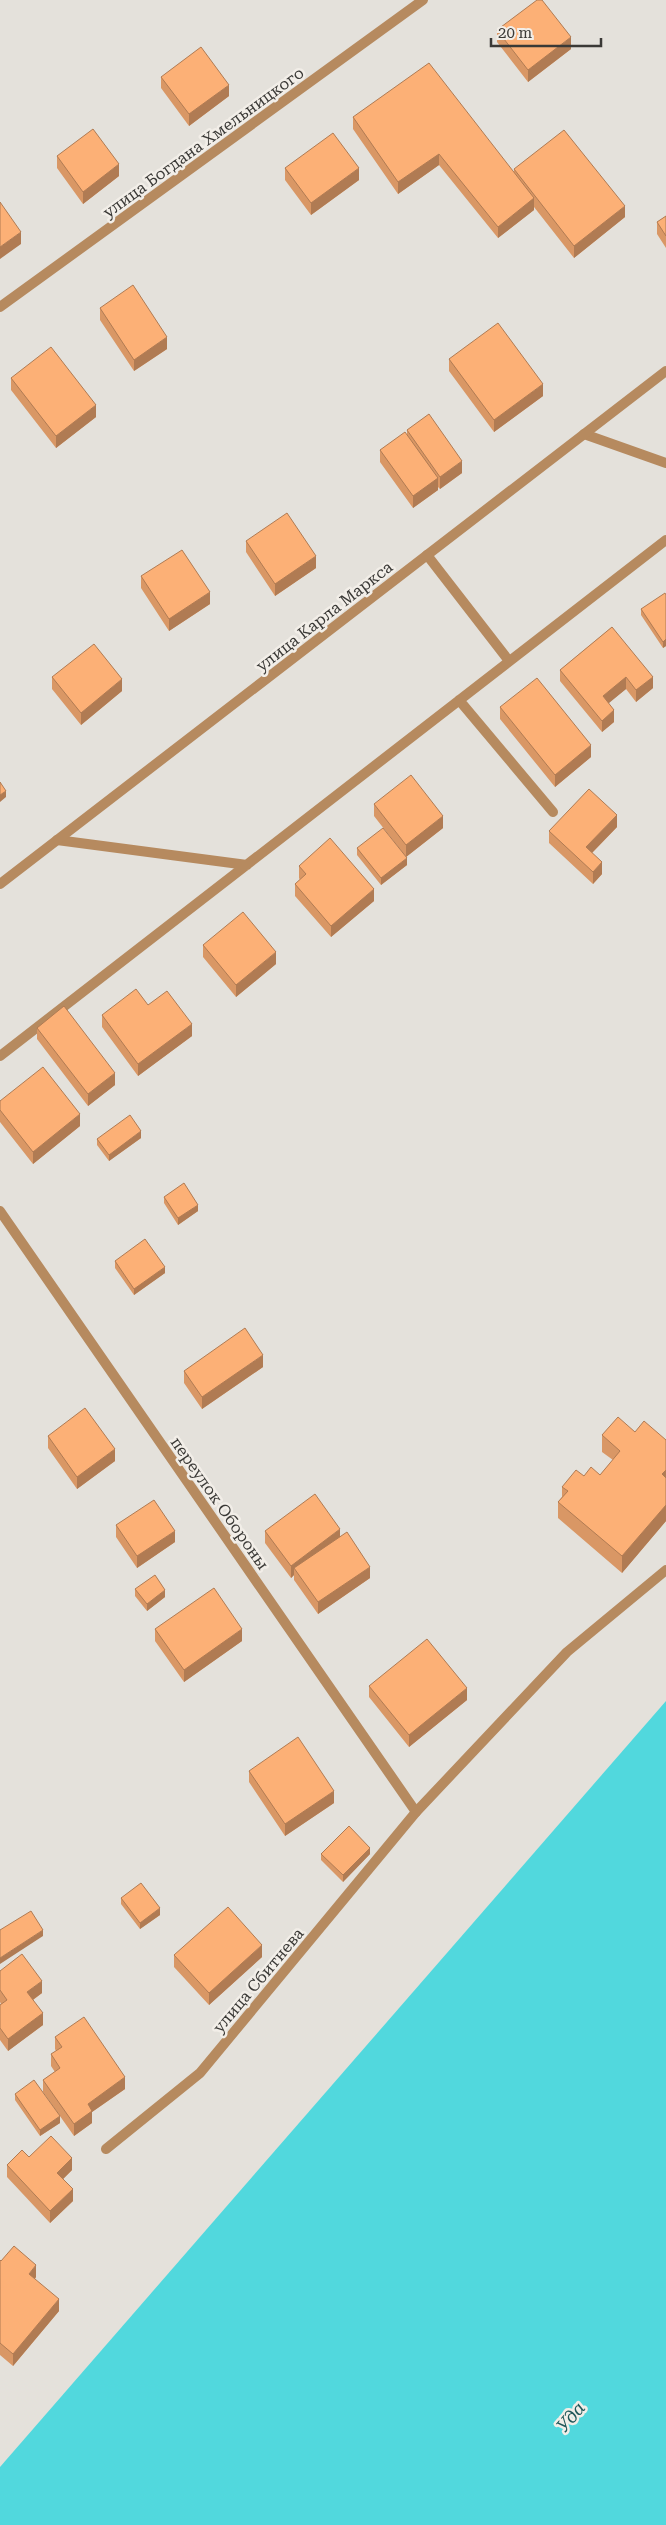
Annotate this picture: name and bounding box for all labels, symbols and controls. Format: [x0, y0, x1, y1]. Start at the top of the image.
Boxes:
scale bar [491, 15, 601, 47]
text: 20 m [498, 24, 533, 42]
street label: улица Богдана Хмельницкого [99, 63, 308, 222]
street label: улица Карла Маркса [252, 557, 396, 676]
street label: переулок Обороны [167, 1433, 273, 1573]
street label: улица Сбитнева [209, 1924, 308, 2037]
water label: Уда [552, 2397, 589, 2436]

